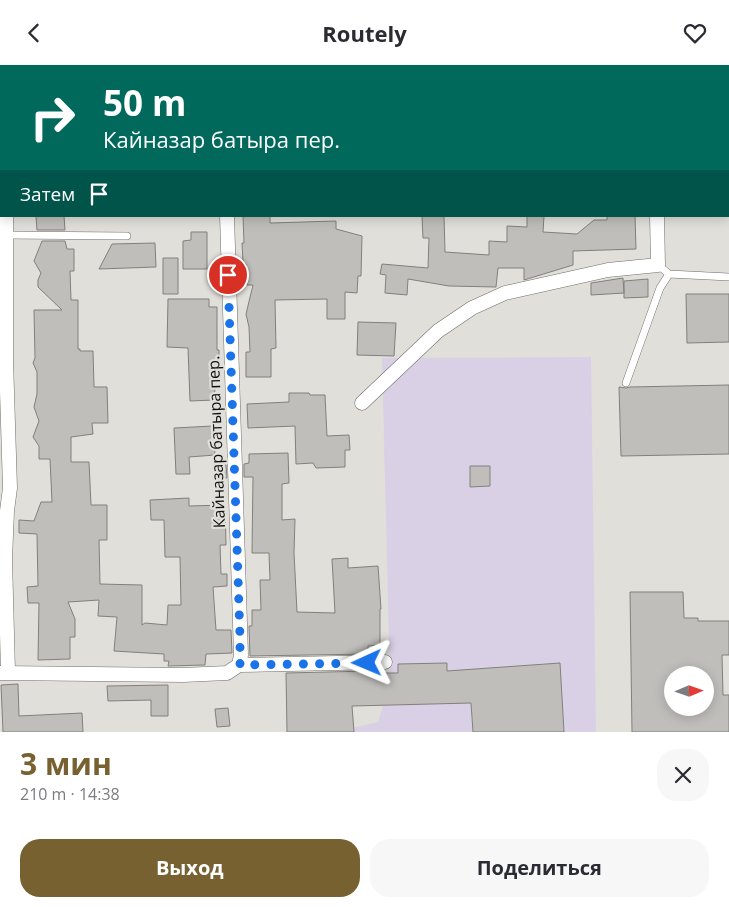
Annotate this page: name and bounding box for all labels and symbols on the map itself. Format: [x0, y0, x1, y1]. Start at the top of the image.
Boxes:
pin [207, 254, 249, 296]
street label: Кайназар батыра пер. [202, 355, 230, 529]
position arrow [340, 636, 392, 688]
north arrow [664, 666, 714, 716]

